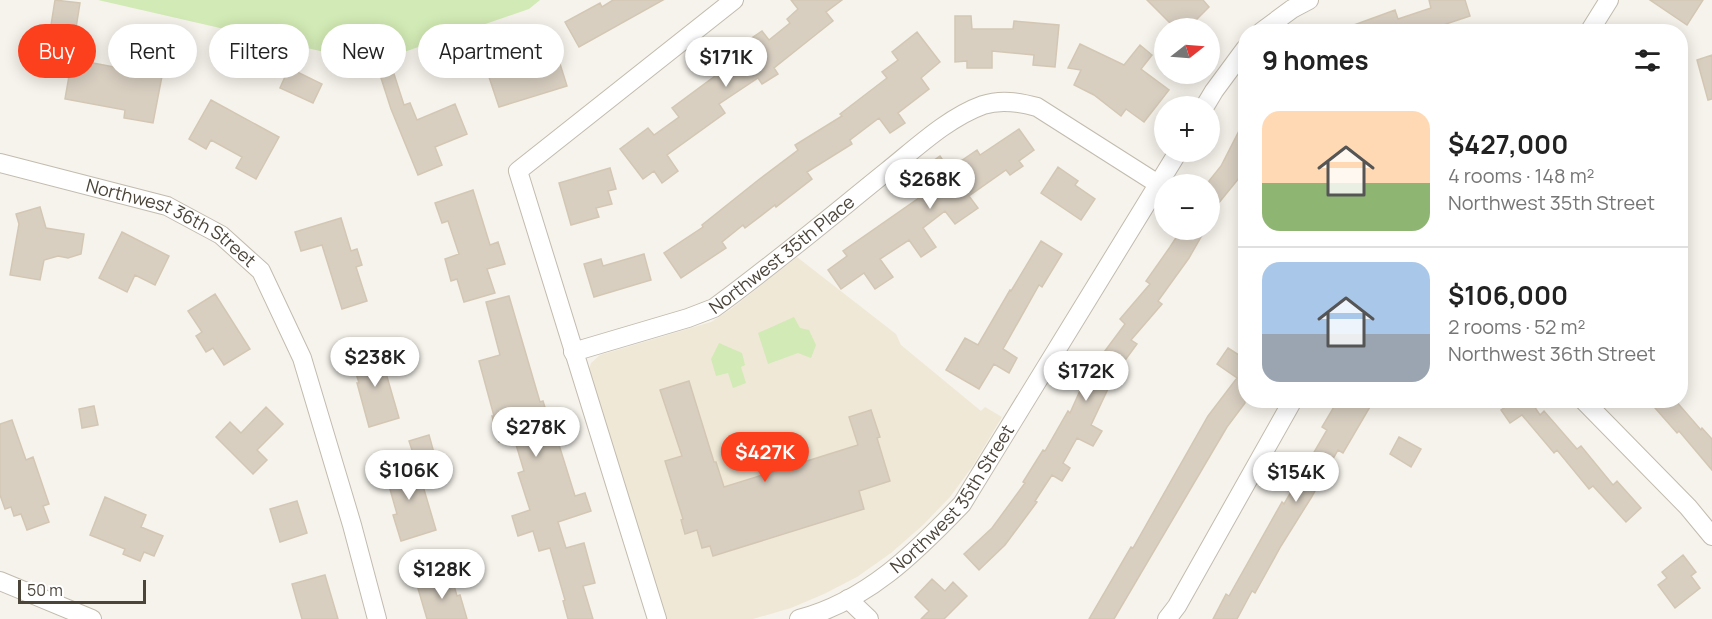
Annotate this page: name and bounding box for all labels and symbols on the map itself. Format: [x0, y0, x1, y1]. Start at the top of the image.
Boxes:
north arrow [1154, 18, 1220, 84]
pin: $171K [684, 37, 768, 88]
pin: $268K [888, 159, 972, 210]
street label: Northwest 36th Street [84, 173, 262, 272]
street label: Northwest 35th Place [704, 189, 859, 319]
pin: $238K [333, 337, 417, 388]
pin: $172K [1044, 351, 1128, 402]
pin: $278K [494, 407, 578, 458]
street label: Northwest 35th Street [885, 420, 1019, 578]
pin: $427K [723, 432, 807, 483]
pin: $106K [367, 450, 451, 501]
pin: $154K [1254, 452, 1338, 503]
pin: $128K [400, 549, 484, 600]
scale bar [18, 577, 146, 604]

